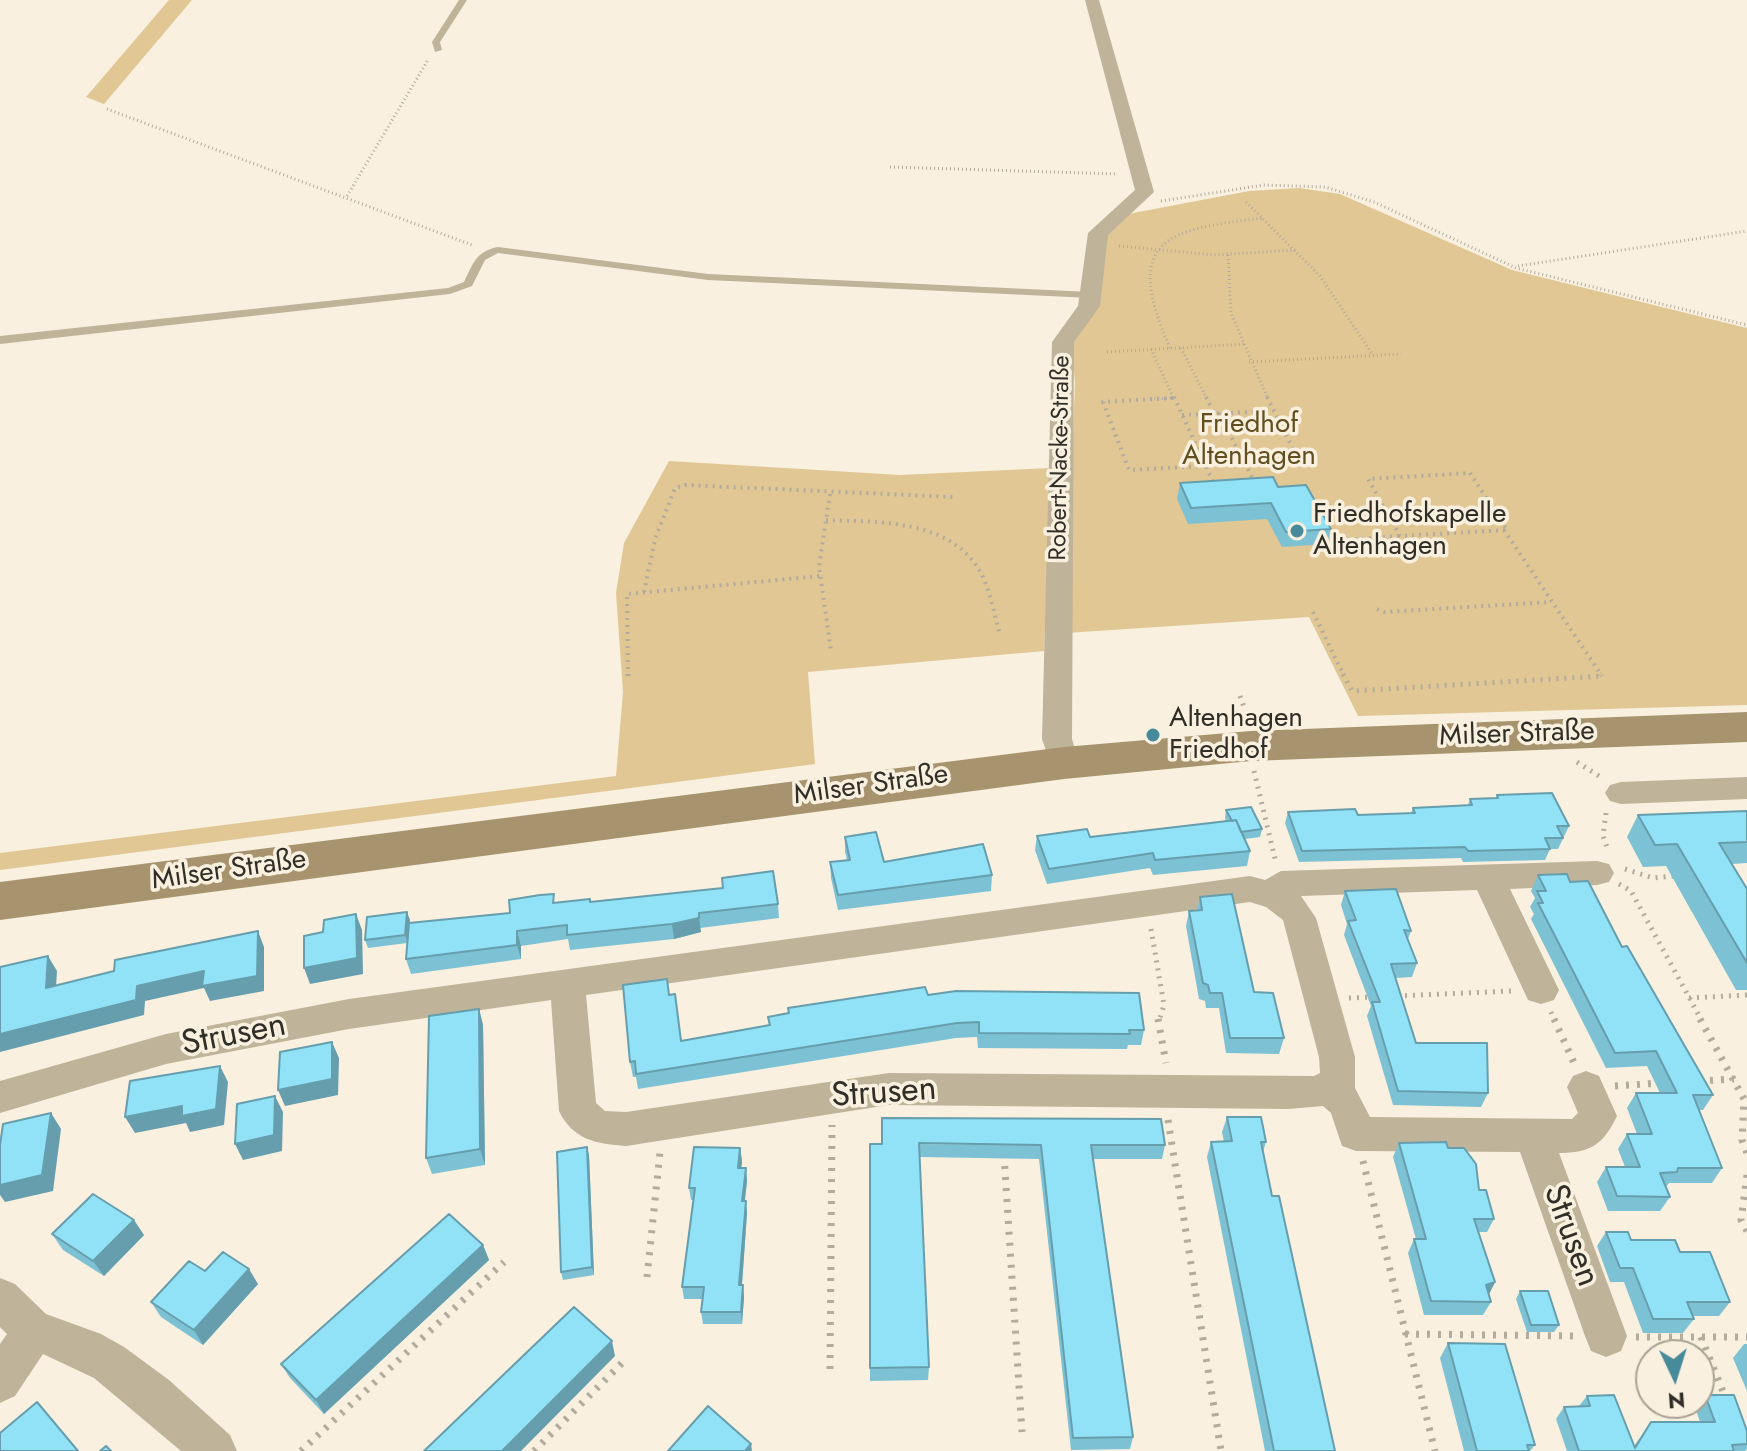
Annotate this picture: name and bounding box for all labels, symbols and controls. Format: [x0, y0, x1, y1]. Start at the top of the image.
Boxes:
street label: Robert-Nacke-Straße [1045, 355, 1077, 561]
park label: Friedhof Altenhagen [1182, 408, 1316, 474]
place label: Friedhofskapelle Altenhagen [1313, 498, 1506, 564]
marker: Friedhofskapelle Altenhagen [1288, 522, 1306, 540]
place label: Altenhagen Friedhof [1169, 702, 1303, 768]
street label: Milser Straße [1439, 715, 1595, 755]
marker: Altenhagen Friedhof [1144, 726, 1162, 744]
street label: Milser Straße [792, 759, 950, 813]
street label: Milser Straße [150, 844, 308, 898]
street label: Strusen [178, 1006, 290, 1066]
street label: Strusen [830, 1070, 938, 1118]
street label: Strusen [1533, 1180, 1607, 1292]
north arrow [1635, 1339, 1715, 1419]
text: N [1667, 1384, 1686, 1418]

